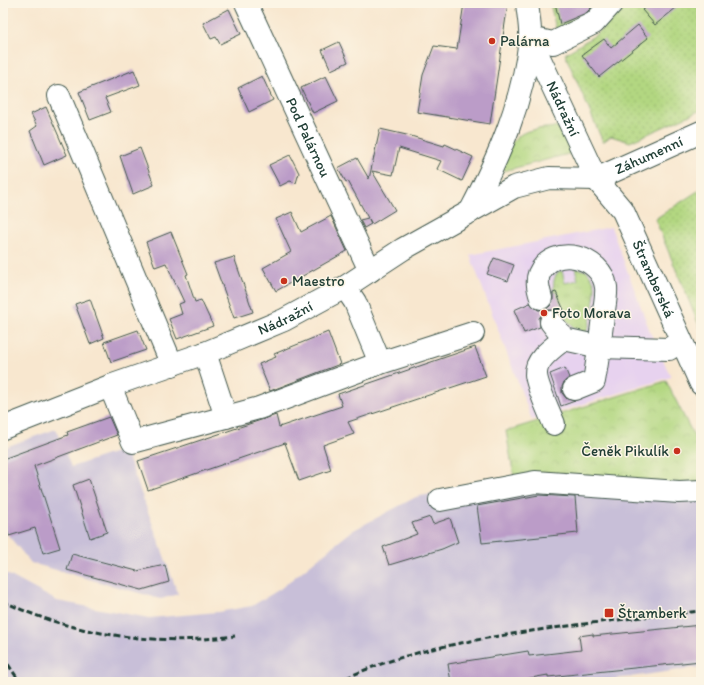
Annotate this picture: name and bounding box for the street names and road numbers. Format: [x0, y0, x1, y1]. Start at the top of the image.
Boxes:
street label: Nádražní [542, 78, 584, 139]
street label: Pod Palárnou [282, 95, 334, 180]
street label: Záhumenní [612, 132, 686, 178]
street label: Štramberská [628, 237, 679, 321]
street label: Nádražní [255, 297, 316, 339]

